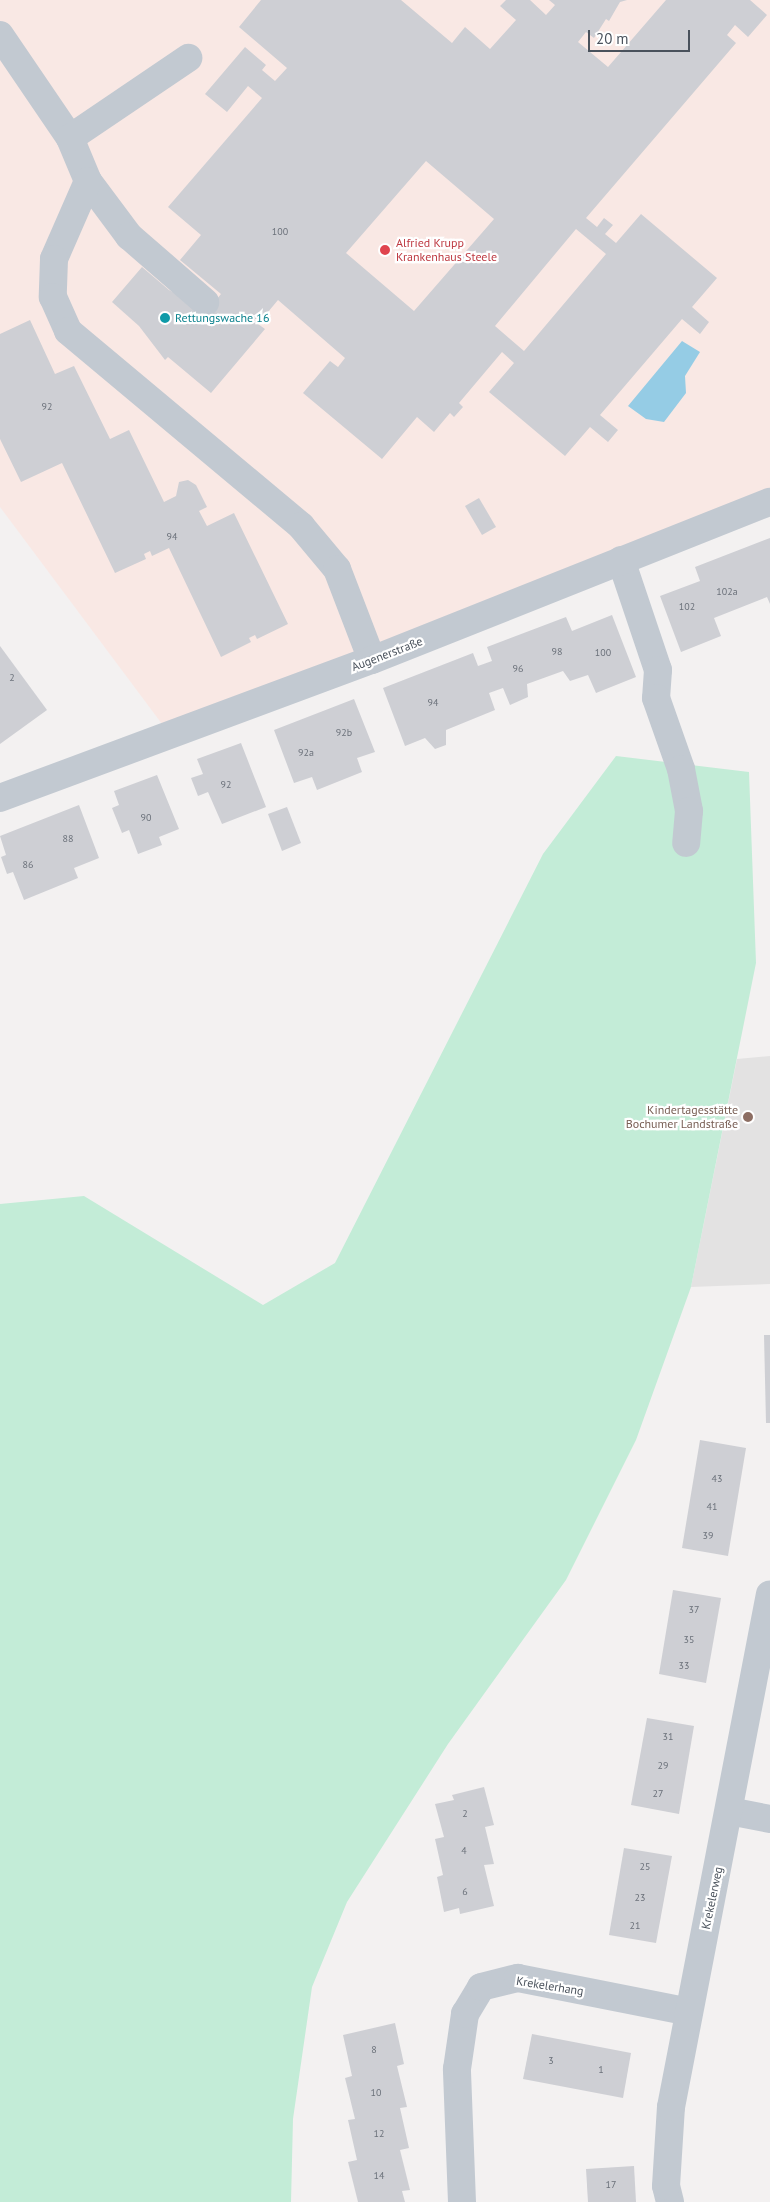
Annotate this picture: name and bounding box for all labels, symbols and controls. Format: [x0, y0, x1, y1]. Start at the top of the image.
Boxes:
scale bar [590, 20, 692, 52]
text: 20 m [596, 29, 629, 48]
house number: 100 [272, 226, 288, 238]
place label: Alfried Krupp Krankenhaus Steele [396, 236, 497, 264]
marker: Alfried Krupp Krankenhaus Steele [378, 243, 392, 257]
place label: Rettungswache 16 [175, 311, 269, 325]
marker: Rettungswache 16 [159, 312, 171, 324]
house number: 92 [42, 401, 52, 413]
house number: 94 [167, 531, 177, 543]
house number: 102a [716, 586, 738, 598]
house number: 102 [679, 601, 695, 613]
street label: Augenerstraße [349, 634, 425, 674]
house number: 98 [552, 646, 562, 658]
house number: 100 [595, 647, 611, 659]
house number: 96 [513, 663, 523, 675]
house number: 2 [9, 672, 15, 684]
house number: 94 [428, 697, 438, 709]
house number: 92b [336, 727, 352, 739]
house number: 92a [298, 747, 314, 759]
house number: 92 [221, 779, 231, 791]
house number: 90 [141, 812, 151, 824]
house number: 88 [63, 833, 73, 845]
house number: 86 [23, 859, 33, 871]
place label: Kindertagesstätte Bochumer Landstraße [626, 1103, 738, 1131]
marker: Kindertagesstätte Bochumer Landstraße [742, 1111, 754, 1123]
house number: 43 [712, 1473, 722, 1485]
house number: 41 [707, 1501, 717, 1513]
house number: 39 [703, 1530, 713, 1542]
house number: 37 [689, 1604, 699, 1616]
house number: 35 [684, 1634, 694, 1646]
house number: 33 [679, 1660, 689, 1672]
house number: 31 [663, 1731, 673, 1743]
house number: 29 [658, 1760, 668, 1772]
house number: 27 [653, 1788, 663, 1800]
house number: 2 [462, 1808, 468, 1820]
house number: 4 [461, 1845, 467, 1857]
house number: 25 [640, 1861, 650, 1873]
street label: Krekelerweg [698, 1865, 726, 1931]
house number: 6 [462, 1886, 468, 1898]
house number: 23 [635, 1892, 645, 1904]
house number: 21 [630, 1920, 640, 1932]
street label: Krekelerhang [515, 1974, 585, 1998]
house number: 8 [371, 2044, 377, 2056]
house number: 3 [548, 2055, 554, 2067]
house number: 1 [598, 2064, 604, 2076]
house number: 10 [371, 2087, 381, 2099]
house number: 12 [374, 2128, 384, 2140]
house number: 14 [374, 2170, 384, 2182]
house number: 17 [606, 2179, 616, 2191]

